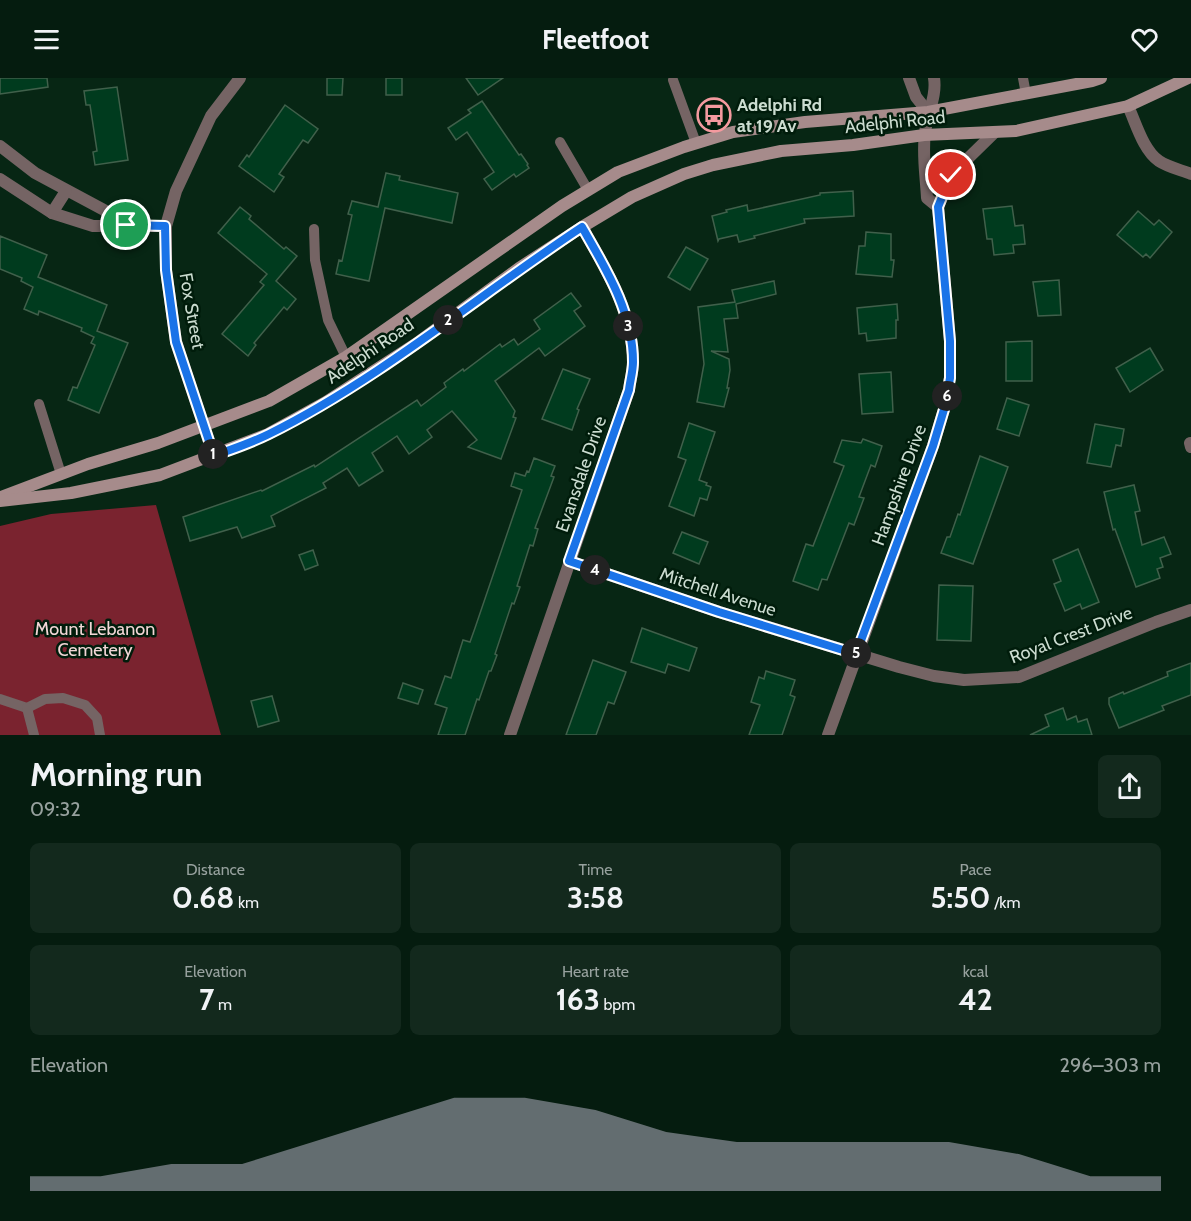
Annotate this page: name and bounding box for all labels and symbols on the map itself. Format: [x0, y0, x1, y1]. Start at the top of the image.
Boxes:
place label: Adelphi Rd at 19 Av [737, 94, 822, 137]
bus stop icon: Adelphi Rd at 19 Av [696, 97, 732, 133]
street label: Adelphi Road [844, 106, 946, 138]
pin [925, 149, 976, 200]
pin [100, 199, 151, 250]
street label: Fox Street [174, 271, 210, 351]
pin: 2 [433, 305, 463, 335]
pin: 3 [613, 311, 643, 341]
street label: Adelphi Road [322, 314, 418, 388]
pin: 6 [932, 381, 962, 411]
street label: Evansdale Drive [551, 413, 611, 535]
street label: Hampshire Drive [867, 422, 931, 548]
pin: 1 [198, 439, 228, 469]
pin: 4 [580, 555, 610, 585]
street label: Mitchell Avenue [657, 563, 779, 621]
street label: Royal Crest Drive [1007, 601, 1135, 669]
park label: Mount Lebanon Cemetery [35, 618, 155, 661]
pin: 5 [841, 638, 871, 668]

